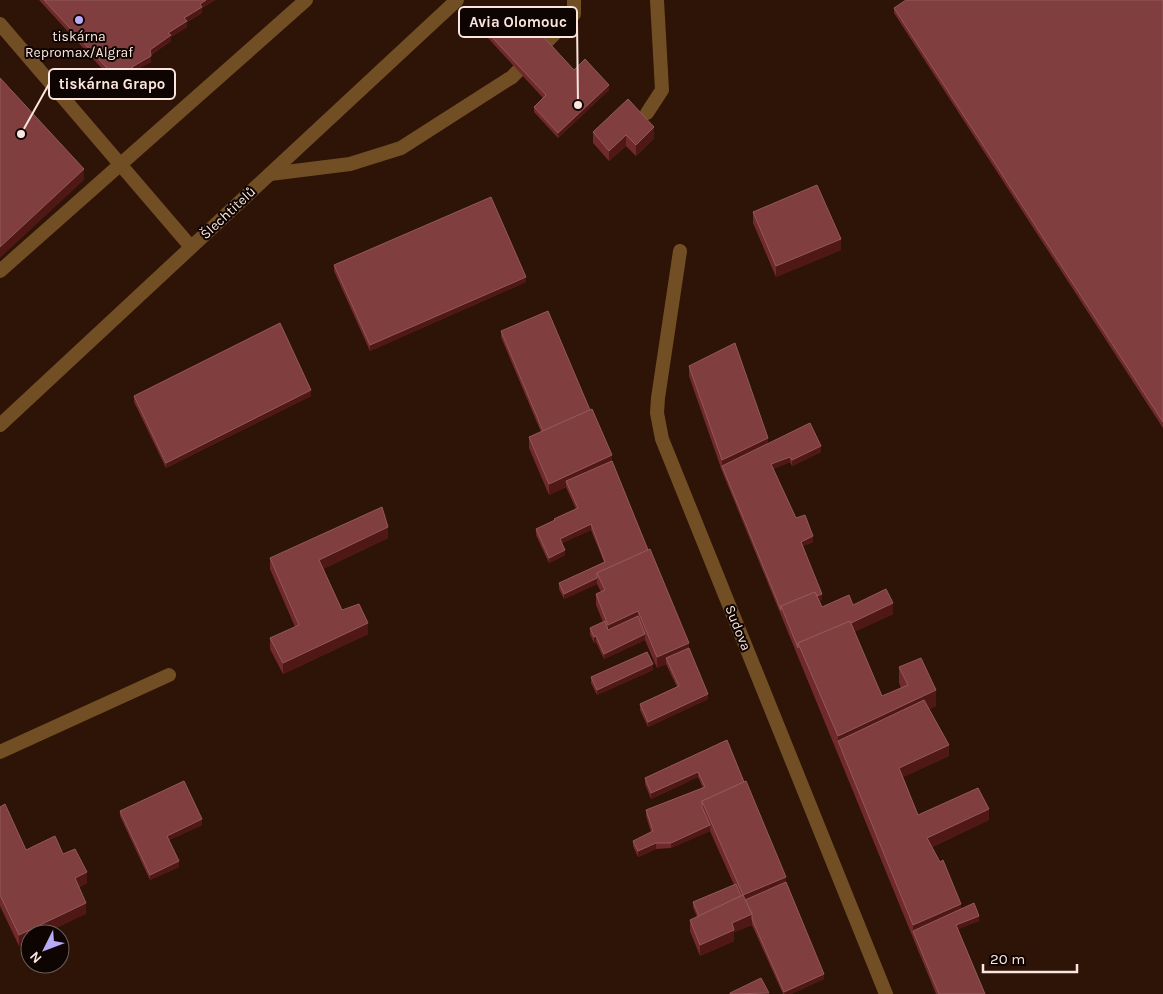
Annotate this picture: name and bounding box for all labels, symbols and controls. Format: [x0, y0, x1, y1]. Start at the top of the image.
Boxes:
callout: Avia Olomouc [459, 7, 577, 37]
text: Avia Olomouc [469, 13, 567, 31]
marker: tiskárna Repromax/Algraf [73, 14, 85, 26]
place label: tiskárna Repromax/Algraf [25, 28, 133, 61]
callout: tiskárna Grapo [49, 69, 175, 99]
text: tiskárna Grapo [59, 75, 165, 93]
street label: Šlechtitelů [197, 183, 259, 243]
street label: Sudova [721, 603, 755, 653]
north arrow [20, 924, 70, 974]
scale bar [983, 942, 1077, 974]
text: N [26, 948, 45, 967]
text: 20 m [990, 950, 1025, 968]

